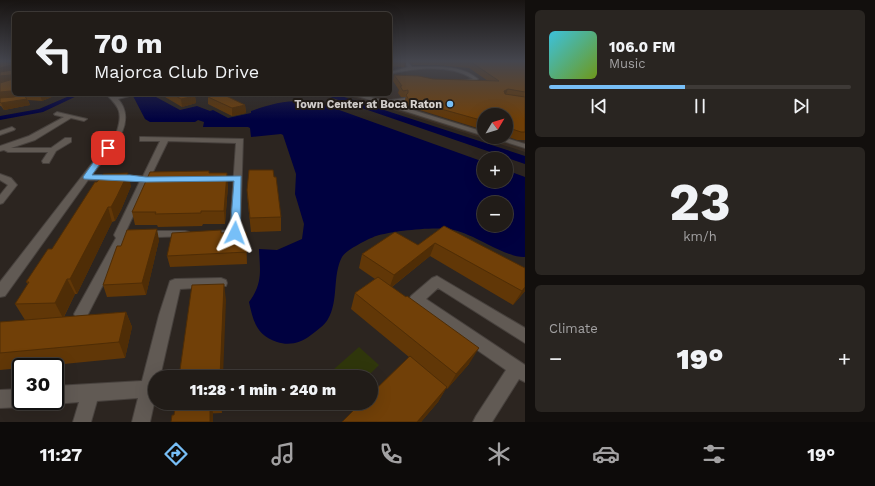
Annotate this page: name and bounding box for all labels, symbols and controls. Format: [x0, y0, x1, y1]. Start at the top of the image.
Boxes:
text: 70 m [94, 27, 163, 60]
icon: left [28, 28, 80, 80]
text: 106.0 FM [609, 38, 675, 56]
text: Music [609, 56, 646, 71]
text: Majorca Club Drive [94, 61, 259, 82]
icon: previous [588, 95, 610, 117]
icon: pause [689, 95, 711, 117]
icon: next [790, 95, 812, 117]
place label: Town Center at Boca Raton [294, 98, 442, 111]
marker: Town Center at Boca Raton [445, 99, 455, 109]
north arrow [477, 108, 513, 144]
map controls [477, 108, 513, 232]
pin [91, 131, 125, 165]
icon: arrive [97, 137, 119, 159]
button: + [477, 152, 513, 188]
text: 23 [669, 172, 731, 233]
button: − [477, 196, 513, 232]
position arrow [214, 212, 256, 254]
text: km/h [683, 229, 717, 244]
text: Climate [549, 321, 598, 336]
text: 19° [676, 341, 724, 376]
text: − [549, 346, 562, 371]
text: + [838, 346, 851, 371]
speed limit sign: 30 [12, 358, 64, 410]
text: 11:28 · 1 min · 240 m [190, 381, 336, 399]
icon: directions [162, 440, 190, 468]
icon: music [269, 440, 297, 468]
icon: phone [377, 440, 405, 468]
icon: climate [485, 440, 513, 468]
icon: car [592, 440, 620, 468]
icon: filters [700, 440, 728, 468]
text: 11:27 [40, 444, 82, 465]
text: 19° [807, 444, 835, 465]

